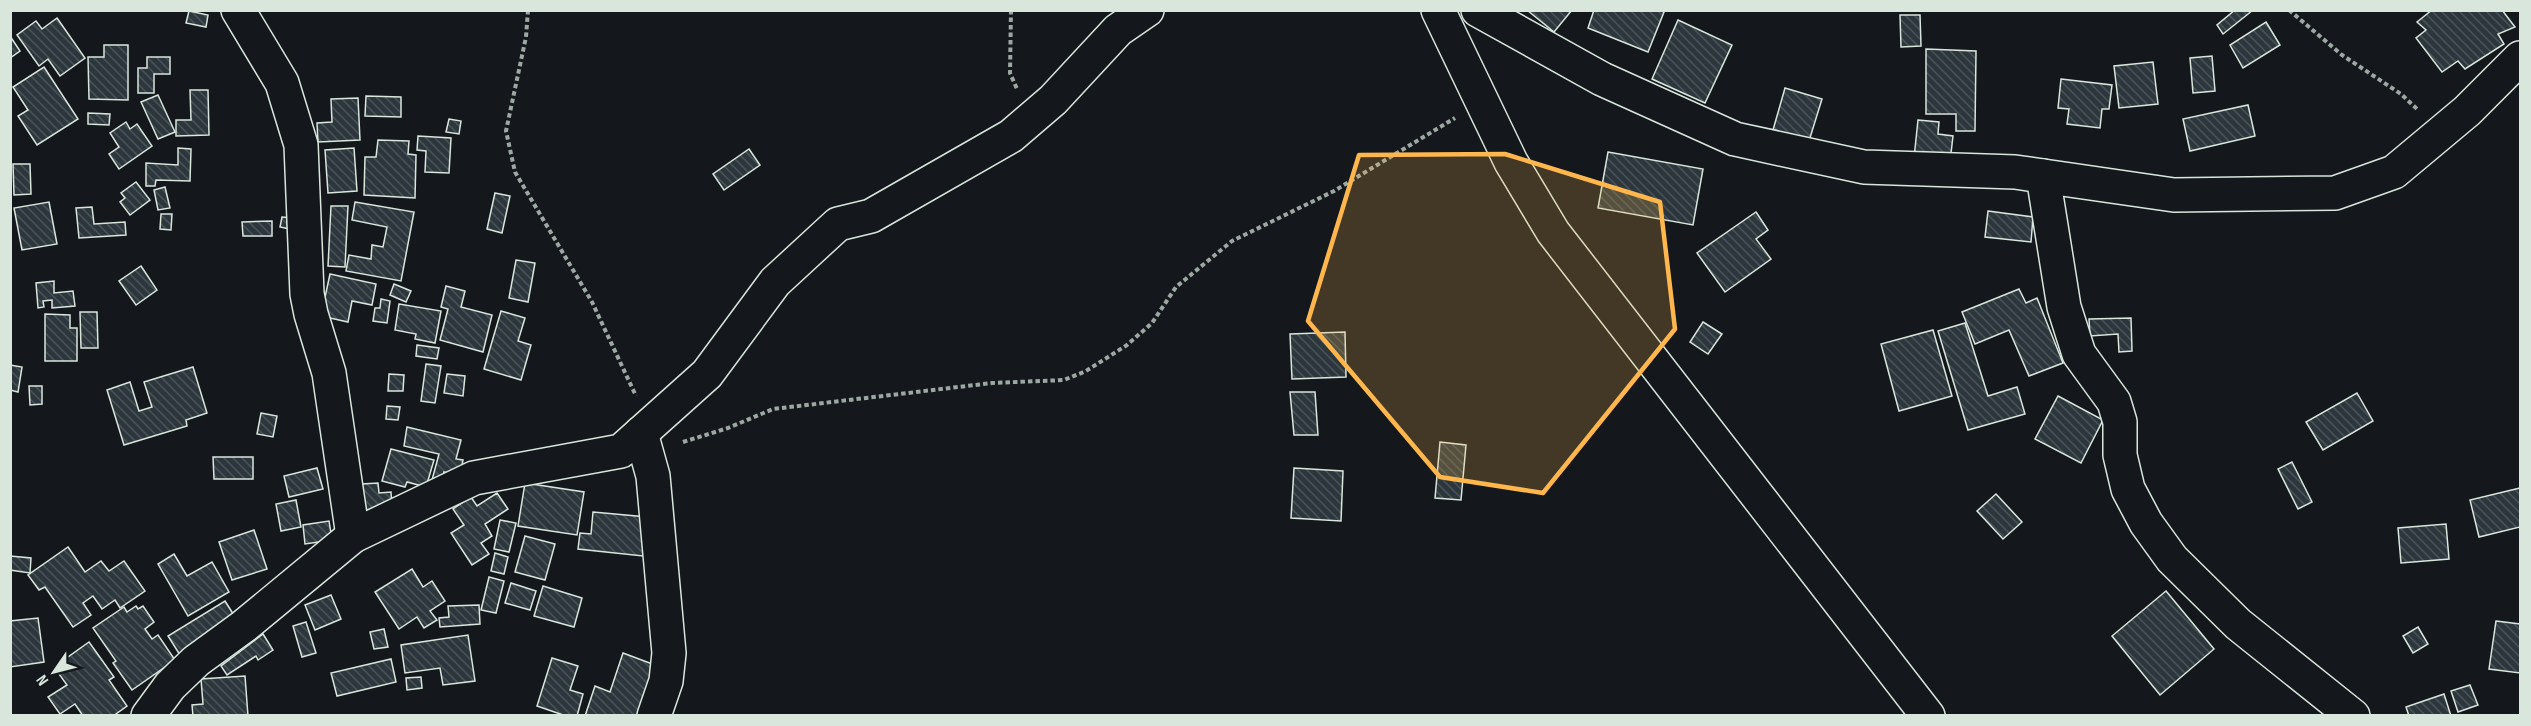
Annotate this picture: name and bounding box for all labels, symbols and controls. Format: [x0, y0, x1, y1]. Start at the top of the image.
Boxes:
north arrow [24, 642, 84, 702]
text: N [33, 671, 53, 689]

